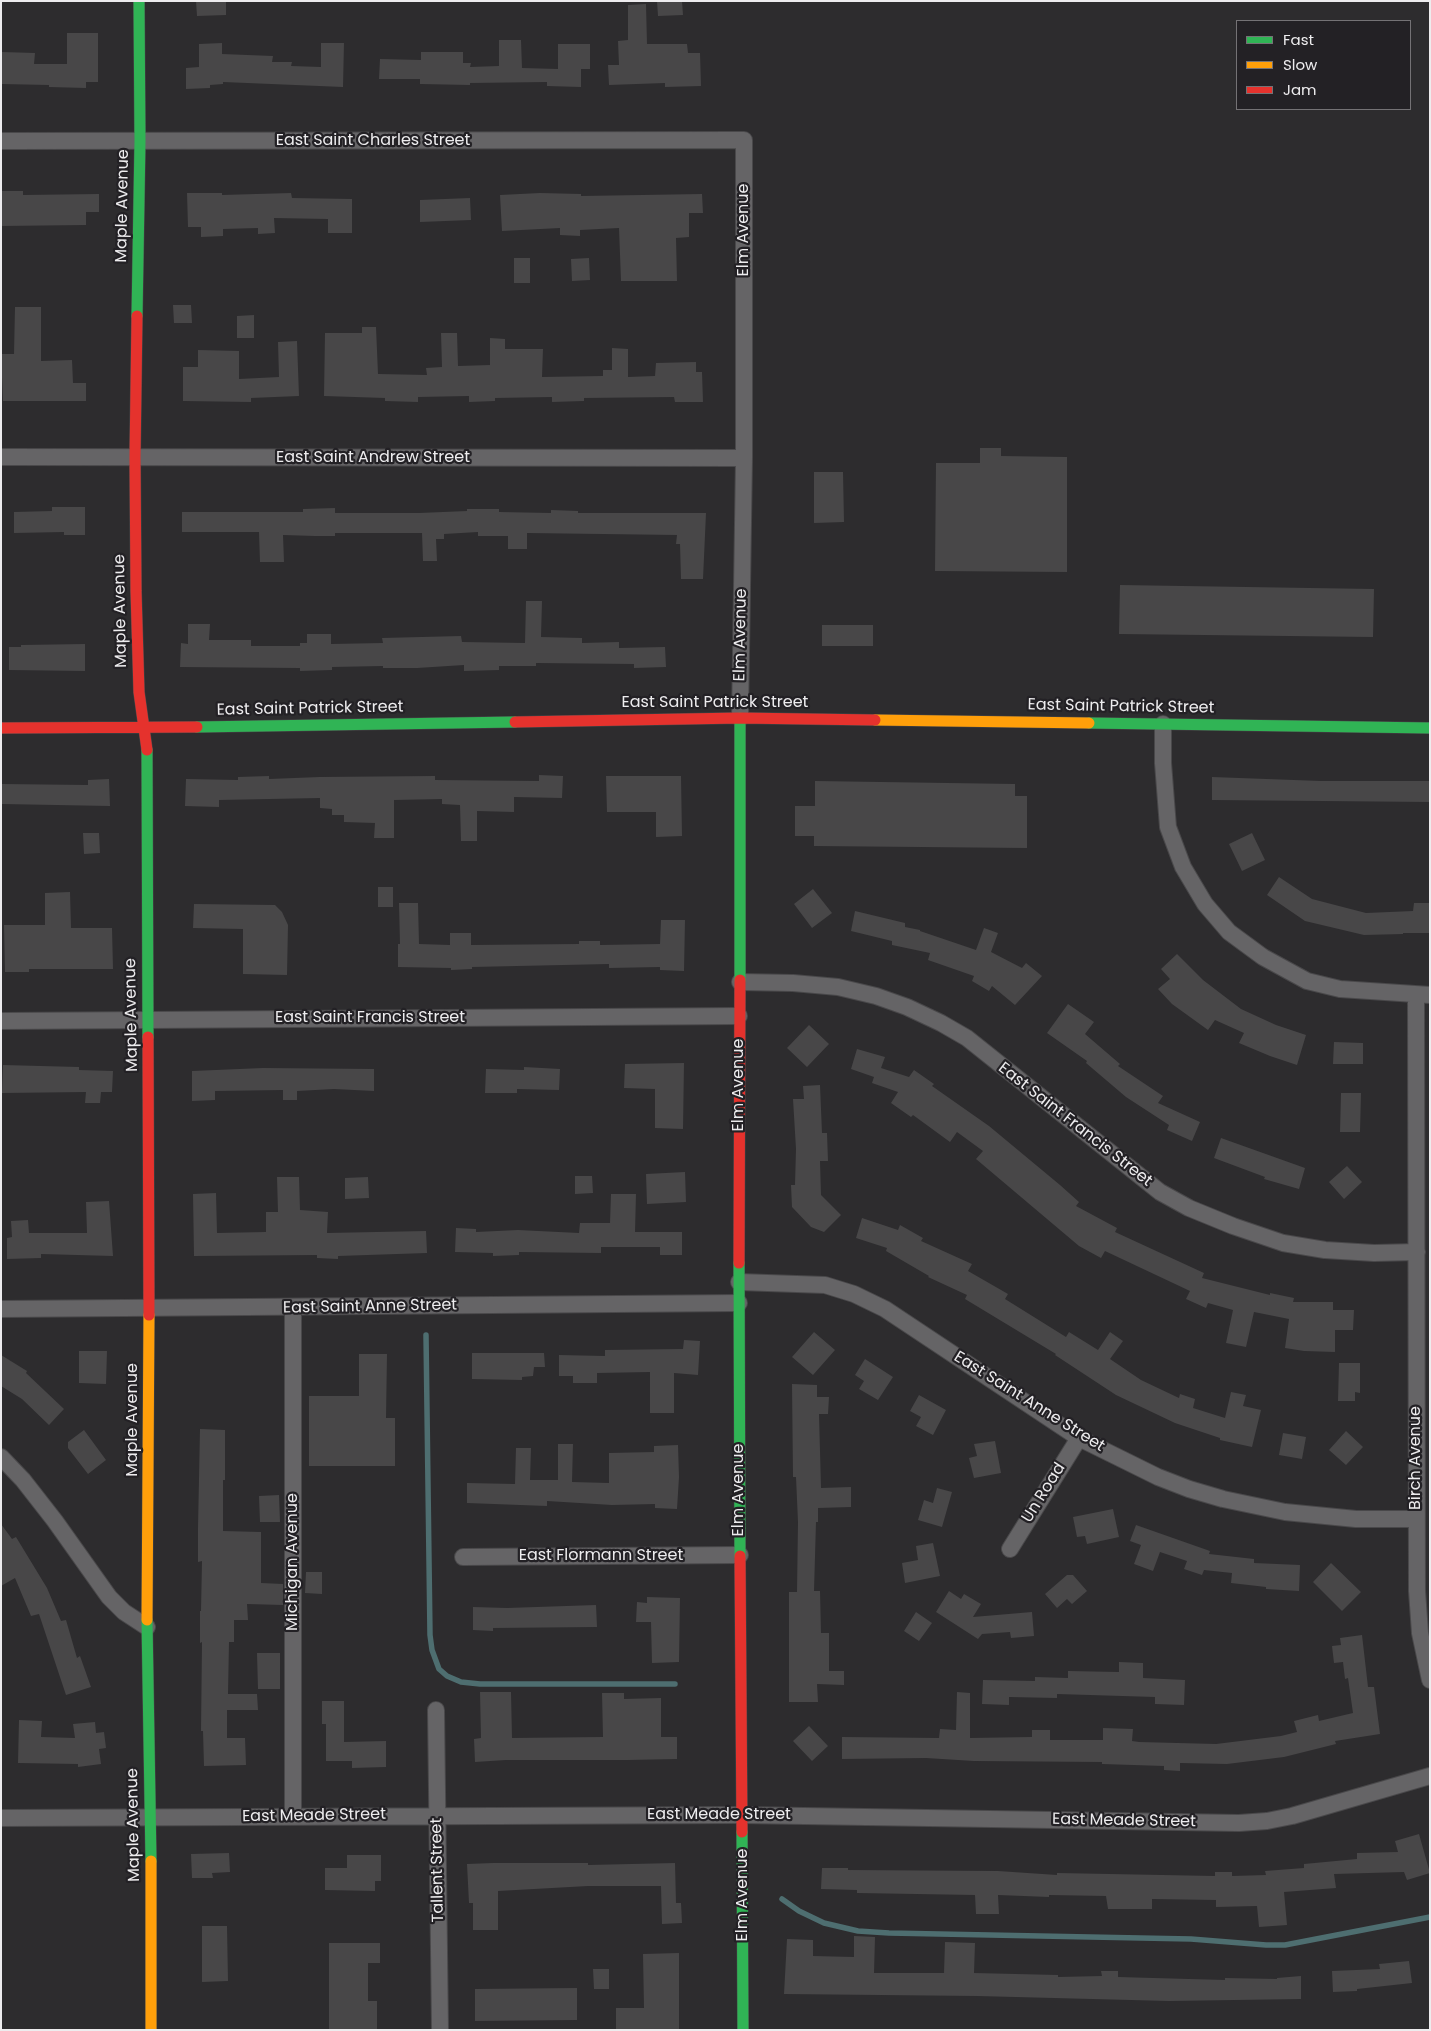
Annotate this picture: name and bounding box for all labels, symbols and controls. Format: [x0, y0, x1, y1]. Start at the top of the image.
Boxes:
legend [1236, 20, 1411, 110]
text: Fast [1283, 29, 1314, 50]
text: Slow [1283, 54, 1317, 75]
text: Jam [1283, 79, 1317, 100]
street label: East Saint Charles Street [276, 131, 470, 151]
street label: Maple Avenue [112, 149, 134, 263]
street label: Elm Avenue [734, 184, 754, 276]
street label: East Saint Andrew Street [276, 448, 470, 468]
street label: Maple Avenue [110, 554, 132, 668]
street label: Elm Avenue [731, 588, 751, 682]
street label: East Saint Patrick Street [622, 693, 808, 713]
street label: East Saint Patrick Street [1027, 696, 1215, 718]
street label: East Saint Patrick Street [216, 698, 404, 720]
street label: Maple Avenue [121, 958, 143, 1072]
street label: East Saint Francis Street [275, 1008, 465, 1028]
street label: Elm Avenue [729, 1039, 749, 1131]
street label: East Saint Francis Street [994, 1059, 1156, 1191]
street label: East Saint Anne Street [283, 1296, 457, 1318]
street label: East Saint Anne Street [950, 1348, 1108, 1456]
street label: Maple Avenue [123, 1363, 143, 1477]
street label: Birch Avenue [1406, 1406, 1426, 1510]
street label: Elm Avenue [729, 1444, 749, 1536]
street label: Un Road [1018, 1460, 1070, 1526]
street label: Michigan Avenue [283, 1493, 303, 1631]
street label: East Flormann Street [519, 1546, 683, 1566]
street label: Maple Avenue [123, 1768, 145, 1882]
street label: East Meade Street [242, 1805, 386, 1827]
street label: East Meade Street [647, 1805, 791, 1825]
street label: East Meade Street [1052, 1810, 1196, 1832]
street label: Tallent Street [427, 1818, 449, 1922]
street label: Elm Avenue [733, 1849, 753, 1941]

